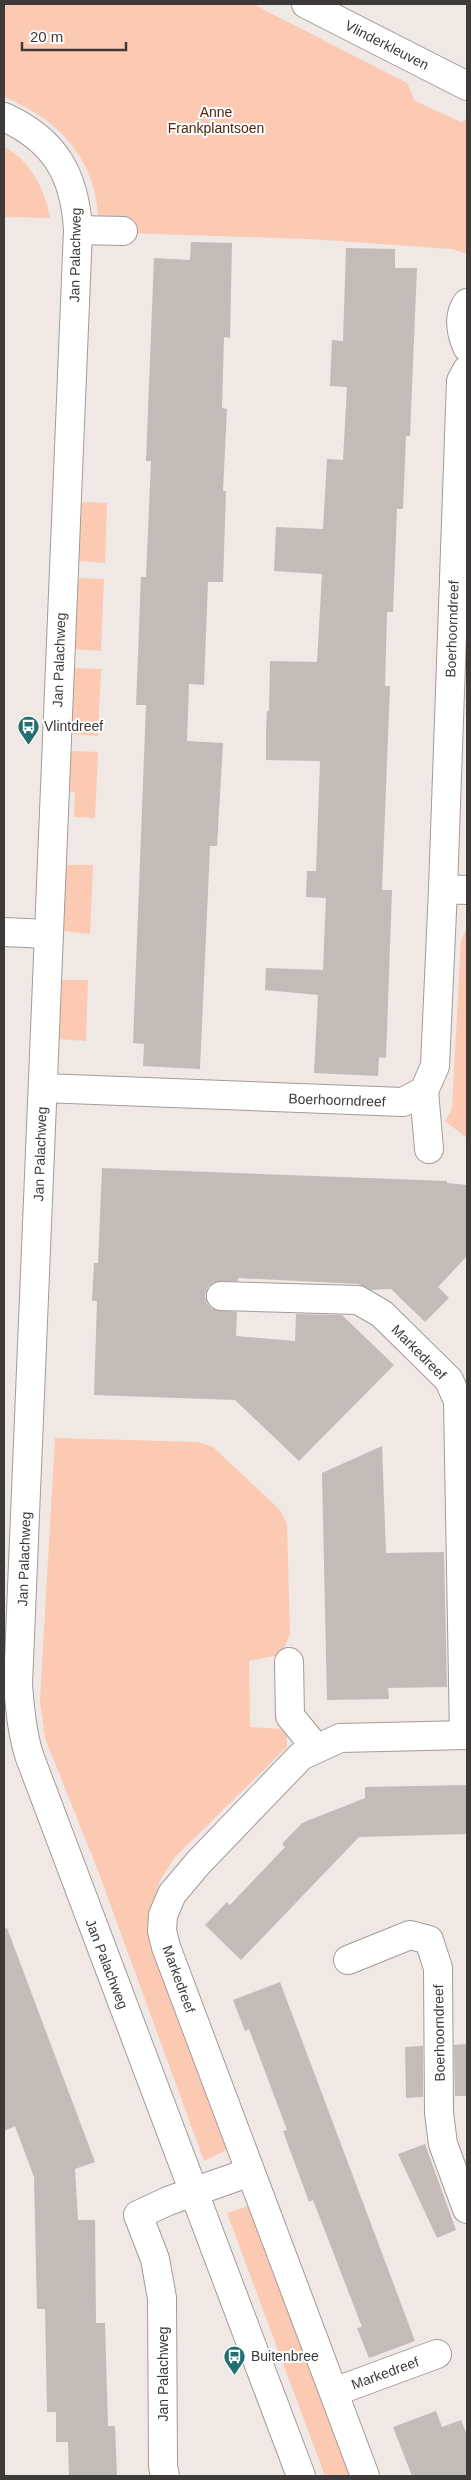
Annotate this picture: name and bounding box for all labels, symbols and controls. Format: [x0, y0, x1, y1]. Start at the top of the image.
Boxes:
street label: Vlinderkleuven [342, 17, 432, 73]
scale bar [22, 20, 126, 52]
text: 20 m [30, 28, 63, 45]
park label: Anne Frankplantsoen [168, 104, 264, 136]
street label: Jan Palachweg [66, 207, 84, 303]
street label: Boerhoorndreef [442, 580, 462, 678]
street label: Jan Palachweg [49, 612, 69, 708]
bus stop icon: Vlintdreef [16, 714, 40, 745]
place label: Vlintdreef [44, 718, 103, 734]
street label: Boerhoorndreef [288, 1090, 386, 1110]
street label: Jan Palachweg [30, 1106, 50, 1202]
street label: Markedreef [388, 1321, 450, 1383]
street label: Jan Palachweg [14, 1511, 34, 1607]
street label: Jan Palachweg [83, 1917, 131, 2011]
street label: Markedreef [159, 1943, 199, 2015]
street label: Boerhoorndreef [430, 1984, 448, 2082]
street label: Jan Palachweg [155, 2327, 171, 2421]
bus stop icon: Buitenbree [223, 2344, 247, 2375]
place label: Buitenbree [251, 2348, 319, 2364]
street label: Markedreef [349, 2353, 421, 2393]

